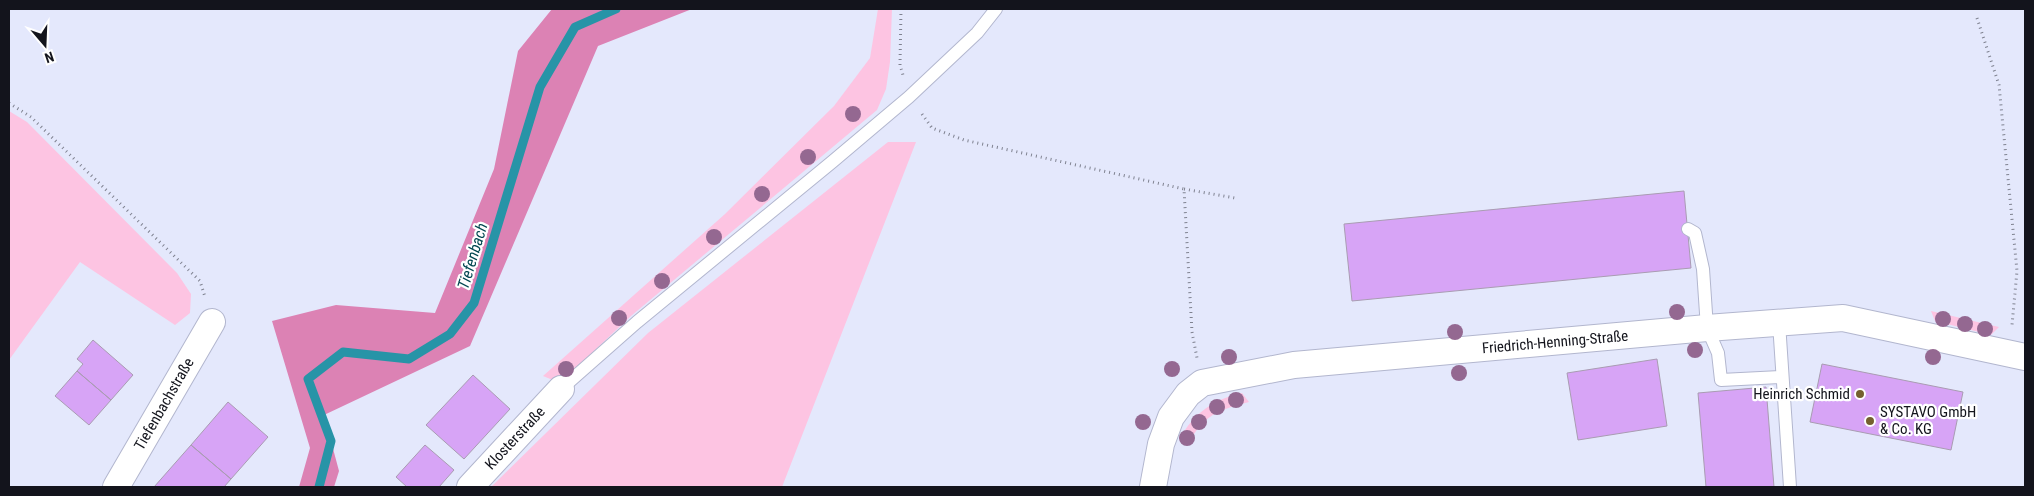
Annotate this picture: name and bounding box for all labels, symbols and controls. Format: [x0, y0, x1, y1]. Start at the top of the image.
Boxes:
north arrow [20, 20, 70, 70]
text: N [43, 48, 56, 66]
water label: Tiefenbach [453, 221, 492, 292]
street label: Friedrich-Henning-Straße [1481, 327, 1629, 357]
street label: Tiefenbachstraße [130, 355, 198, 453]
place label: Heinrich Schmid [1753, 385, 1850, 403]
marker: Heinrich Schmid [1854, 388, 1866, 400]
street label: Klosterstraße [481, 403, 549, 473]
place label: SYSTAVO GmbH & Co. KG [1880, 403, 1976, 438]
marker: SYSTAVO GmbH & Co. KG [1864, 415, 1876, 427]

